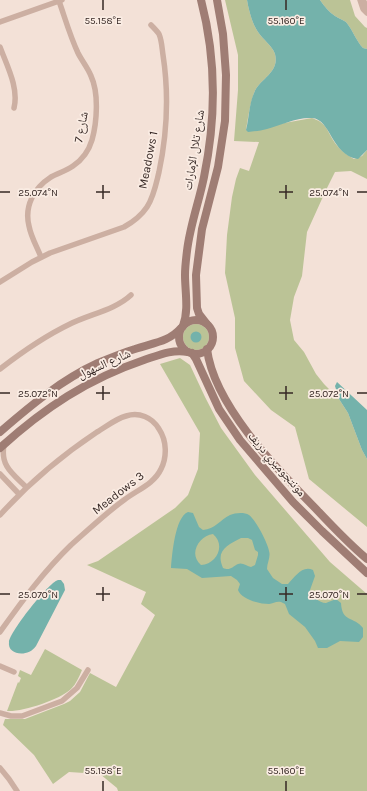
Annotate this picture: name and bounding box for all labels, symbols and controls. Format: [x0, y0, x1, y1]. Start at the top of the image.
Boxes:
text: 55.158°E [84, 15, 122, 27]
text: 55.160°E [267, 15, 305, 27]
street label: شارع تلال الإمارات [181, 109, 208, 191]
street label: شارع 7 [71, 110, 92, 144]
street label: Meadows 1 [136, 130, 160, 190]
text: 25.074°N [18, 187, 58, 199]
text: 25.074°N [309, 187, 349, 199]
street label: شارع السهول [75, 346, 133, 383]
text: 25.072°N [18, 388, 58, 400]
text: 25.072°N [309, 388, 349, 400]
street label: مونتجوميري دريف [243, 429, 309, 501]
street label: Meadows 3 [89, 469, 147, 517]
text: 25.070°N [18, 589, 58, 601]
text: 25.070°N [309, 589, 349, 601]
text: 55.158°E [84, 765, 122, 777]
text: 55.160°E [267, 765, 305, 777]

